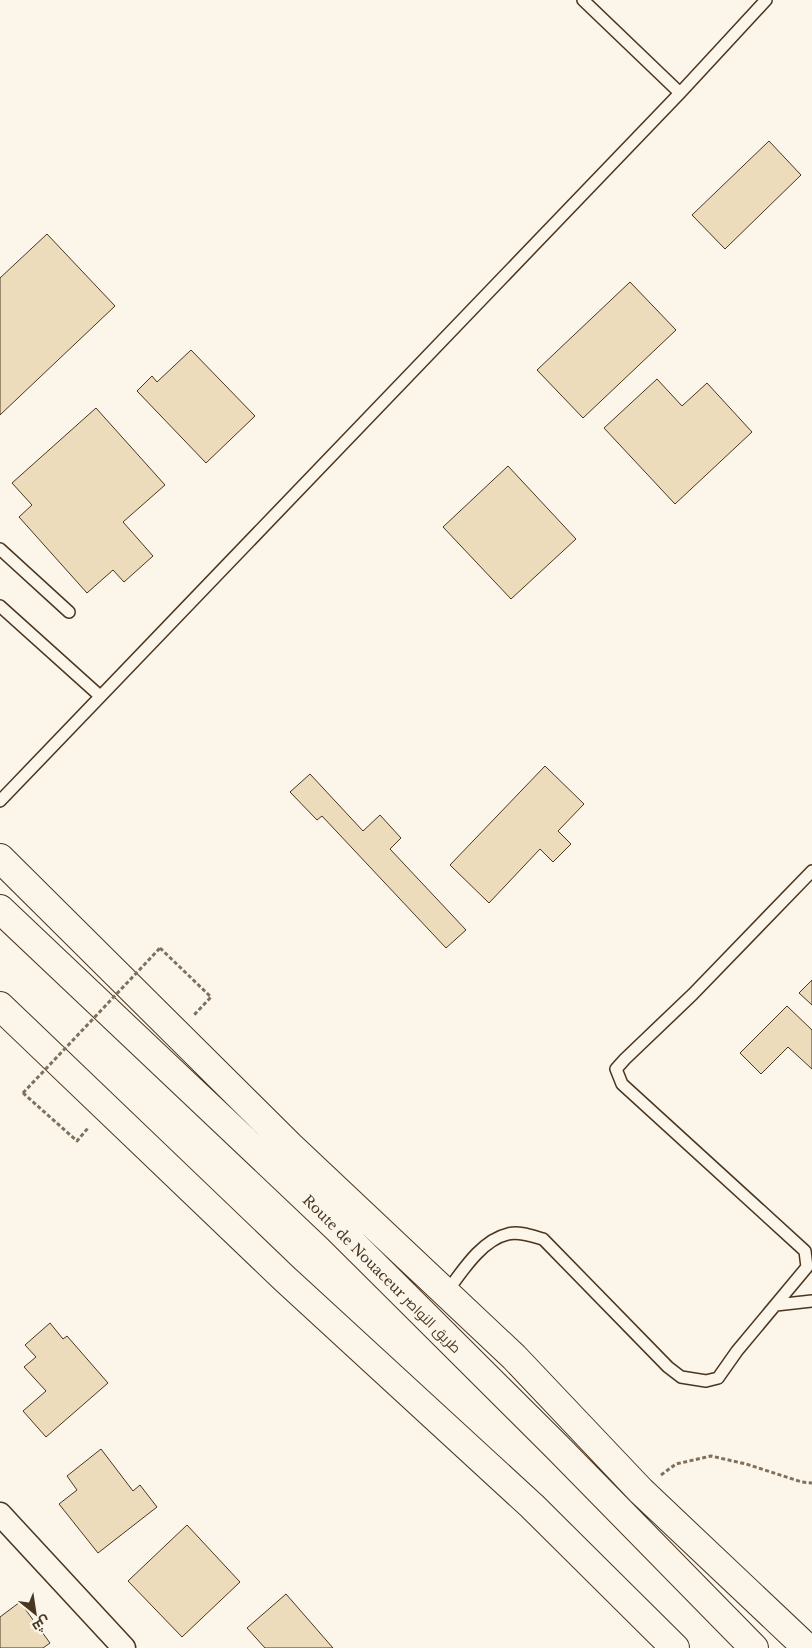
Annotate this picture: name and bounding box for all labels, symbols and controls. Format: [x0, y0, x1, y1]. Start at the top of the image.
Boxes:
street label: Route de Nouaceur طريق النواصر [299, 1191, 465, 1357]
north arrow [10, 1588, 60, 1638]
text: ش [29, 1612, 54, 1637]

